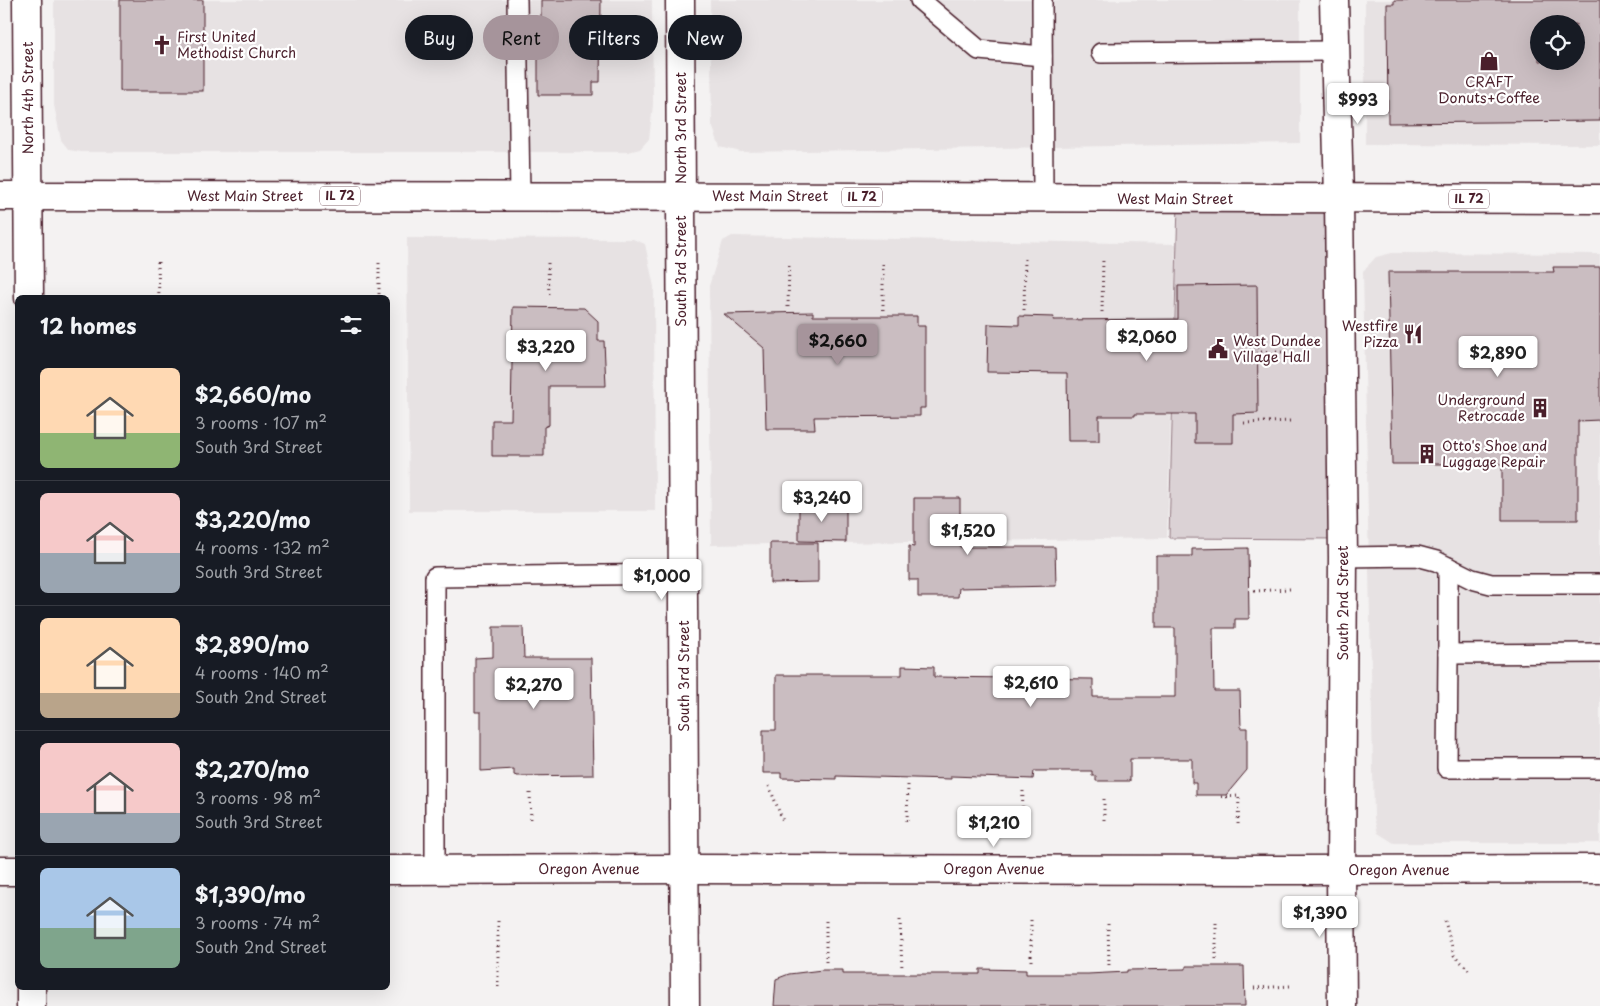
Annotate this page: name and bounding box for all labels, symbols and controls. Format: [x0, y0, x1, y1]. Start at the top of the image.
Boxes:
chip: Buy [405, 15, 473, 60]
chip: Rent [483, 15, 559, 60]
chip: Filters [569, 15, 658, 60]
chip: New [668, 15, 742, 60]
map controls [1530, 15, 1585, 70]
button: locate [1530, 15, 1585, 70]
place label: First United Methodist Church [177, 26, 296, 63]
church icon: First United Methodist Church [151, 34, 173, 56]
street label: North 4th Street [17, 41, 38, 154]
shop icon: CRAFT Donuts+Coffee [1478, 50, 1500, 72]
place label: CRAFT Donuts+Coffee [1438, 71, 1540, 108]
street label: North 3rd Street [670, 72, 691, 184]
pin: $993 [1328, 82, 1388, 125]
text: $993 [1338, 87, 1378, 111]
street label: West Main Street [187, 185, 303, 206]
street label: West Main Street [712, 185, 828, 206]
road number: IL 72 [320, 187, 360, 206]
road number: IL 72 [842, 188, 882, 206]
street label: West Main Street [1117, 188, 1233, 209]
road number: IL 72 [1449, 190, 1489, 208]
street label: South 3rd Street [670, 215, 691, 327]
text: 12 homes [40, 309, 137, 341]
icon: filters [337, 311, 365, 339]
place label: Westfire Pizza [1342, 315, 1398, 352]
pin: $2,060 [1106, 320, 1188, 362]
restaurant icon: Westfire Pizza [1402, 323, 1424, 345]
pin: $2,660 [797, 324, 879, 366]
text: $2,060 [1117, 324, 1177, 348]
text: $2,660 [809, 328, 867, 352]
pin: $3,220 [505, 330, 587, 372]
place label: West Dundee Village Hall [1233, 330, 1321, 367]
text: $3,220 [517, 334, 575, 358]
pin: $2,890 [1457, 336, 1539, 378]
public building icon: West Dundee Village Hall [1207, 338, 1229, 360]
text: $2,890 [1470, 340, 1527, 364]
text: $2,660/mo [195, 378, 311, 410]
icon: home [80, 388, 140, 448]
place label: Underground Retrocade [1437, 389, 1525, 426]
building icon: Underground Retrocade [1529, 397, 1551, 419]
text: 3 rooms · 107 m² [195, 410, 327, 434]
text: South 3rd Street [195, 434, 322, 458]
place label: Otto's Shoe and Luggage Repair [1442, 435, 1547, 472]
building icon: Otto's Shoe and Luggage Repair [1416, 443, 1438, 465]
pin: $3,240 [781, 480, 863, 523]
text: $3,240 [793, 485, 851, 509]
text: $3,220/mo [195, 503, 310, 535]
icon: home [80, 513, 140, 573]
pin: $1,520 [927, 514, 1009, 556]
text: $1,520 [941, 518, 995, 542]
text: 4 rooms · 132 m² [195, 535, 330, 559]
street label: South 2nd Street [1332, 545, 1353, 661]
pin: $1,000 [621, 558, 703, 601]
text: South 3rd Street [195, 559, 322, 583]
text: $1,000 [634, 563, 690, 587]
street label: South 3rd Street [673, 620, 694, 732]
text: $2,890/mo [195, 628, 309, 660]
icon: home [80, 638, 140, 698]
text: 4 rooms · 140 m² [195, 660, 329, 684]
pin: $2,610 [990, 666, 1072, 708]
pin: $2,270 [493, 668, 575, 710]
text: $2,610 [1004, 670, 1058, 694]
text: $2,270 [506, 672, 562, 696]
text: South 2nd Street [195, 684, 327, 708]
text: $2,270/mo [195, 753, 309, 785]
icon: home [80, 763, 140, 823]
text: 3 rooms · 98 m² [195, 785, 321, 809]
pin: $1,210 [953, 806, 1035, 848]
text: South 3rd Street [195, 809, 322, 833]
text: $1,210 [968, 810, 1020, 834]
street label: Oregon Avenue [538, 858, 640, 879]
street label: Oregon Avenue [943, 858, 1045, 879]
street label: Oregon Avenue [1348, 859, 1450, 880]
text: $1,390/mo [195, 878, 305, 910]
icon: home [80, 888, 140, 948]
pin: $1,390 [1279, 896, 1361, 938]
text: $1,390 [1293, 900, 1347, 924]
text: 3 rooms · 74 m² [195, 910, 320, 934]
text: South 2nd Street [195, 934, 327, 958]

